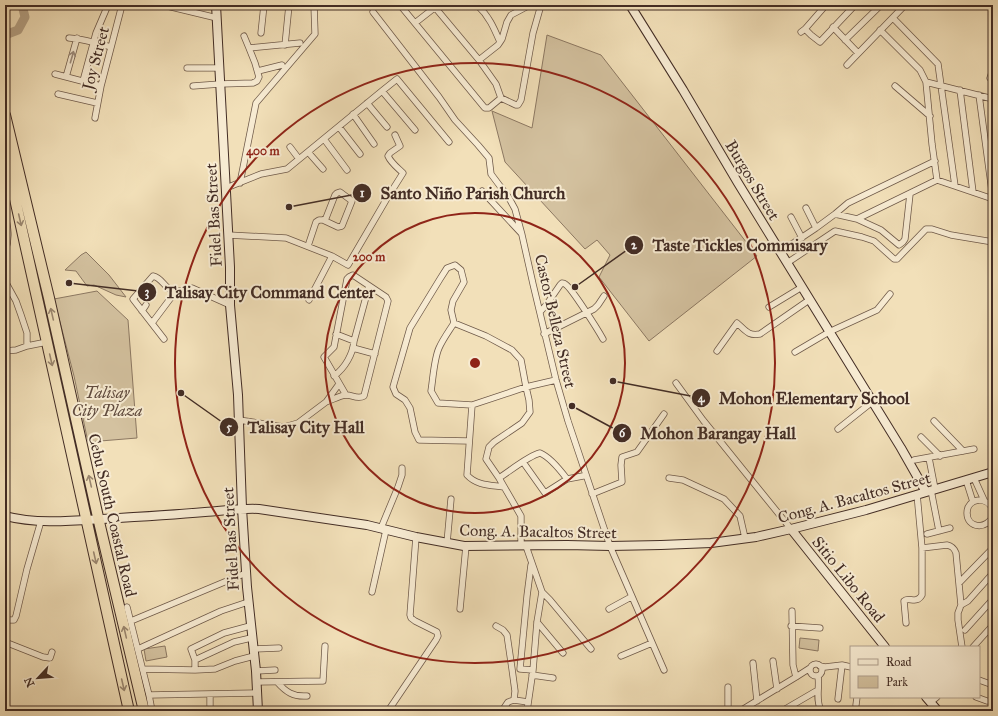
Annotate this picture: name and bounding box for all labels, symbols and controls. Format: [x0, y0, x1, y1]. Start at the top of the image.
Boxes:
street label: Joy Street [77, 24, 114, 94]
one-way arrow [69, 51, 76, 64]
street label: Burgos Street [720, 137, 784, 224]
text: 400 m [246, 144, 281, 159]
street label: Fidel Bas Street [201, 162, 226, 267]
callout: Santo Niño Parish Church [352, 178, 573, 207]
text: Santo Niño Parish Church [381, 183, 566, 204]
text: 1 [360, 186, 365, 200]
one-way arrow [16, 213, 24, 226]
callout: Taste Tickles Commisary [624, 230, 835, 259]
text: Taste Tickles Commisary [652, 235, 828, 256]
text: 2 [631, 238, 638, 252]
text: 200 m [353, 250, 386, 264]
street label: Castor Belleza Street [531, 252, 580, 390]
callout: Talisay City Command Center [137, 277, 384, 306]
text: Talisay City Command Center [164, 282, 376, 303]
text: 3 [145, 285, 150, 300]
one-way arrow [48, 307, 56, 320]
one-way arrow [47, 353, 55, 366]
centre of rings [468, 356, 482, 370]
park label: Talisay City Plaza [72, 383, 143, 420]
callout: Mohon Elementary School [691, 384, 917, 413]
text: Mohon Elementary School [719, 388, 910, 409]
text: 4 [698, 391, 706, 406]
callout: Talisay City Hall [219, 412, 372, 441]
text: Talisay City Hall [247, 417, 365, 438]
callout: Mohon Barangay Hall [612, 418, 804, 447]
text: 5 [226, 420, 232, 434]
text: Mohon Barangay Hall [640, 423, 796, 444]
text: 6 [619, 426, 626, 440]
street label: Cebu South Coastal Road [84, 432, 141, 599]
street label: Cong. A. Bacaltos Street [776, 468, 933, 528]
one-way arrow [86, 475, 93, 488]
street label: Fidel Bas Street [218, 486, 243, 591]
street label: Cong. A. Bacaltos Street [459, 521, 617, 543]
street label: Sitio Libo Road [808, 533, 889, 626]
one-way arrow [92, 551, 99, 564]
one-way arrow [121, 626, 129, 639]
legend [850, 646, 980, 698]
text: Road [886, 655, 912, 669]
north arrow [18, 658, 58, 698]
text: N [21, 675, 37, 689]
text: Park [886, 675, 908, 689]
one-way arrow [120, 678, 128, 691]

